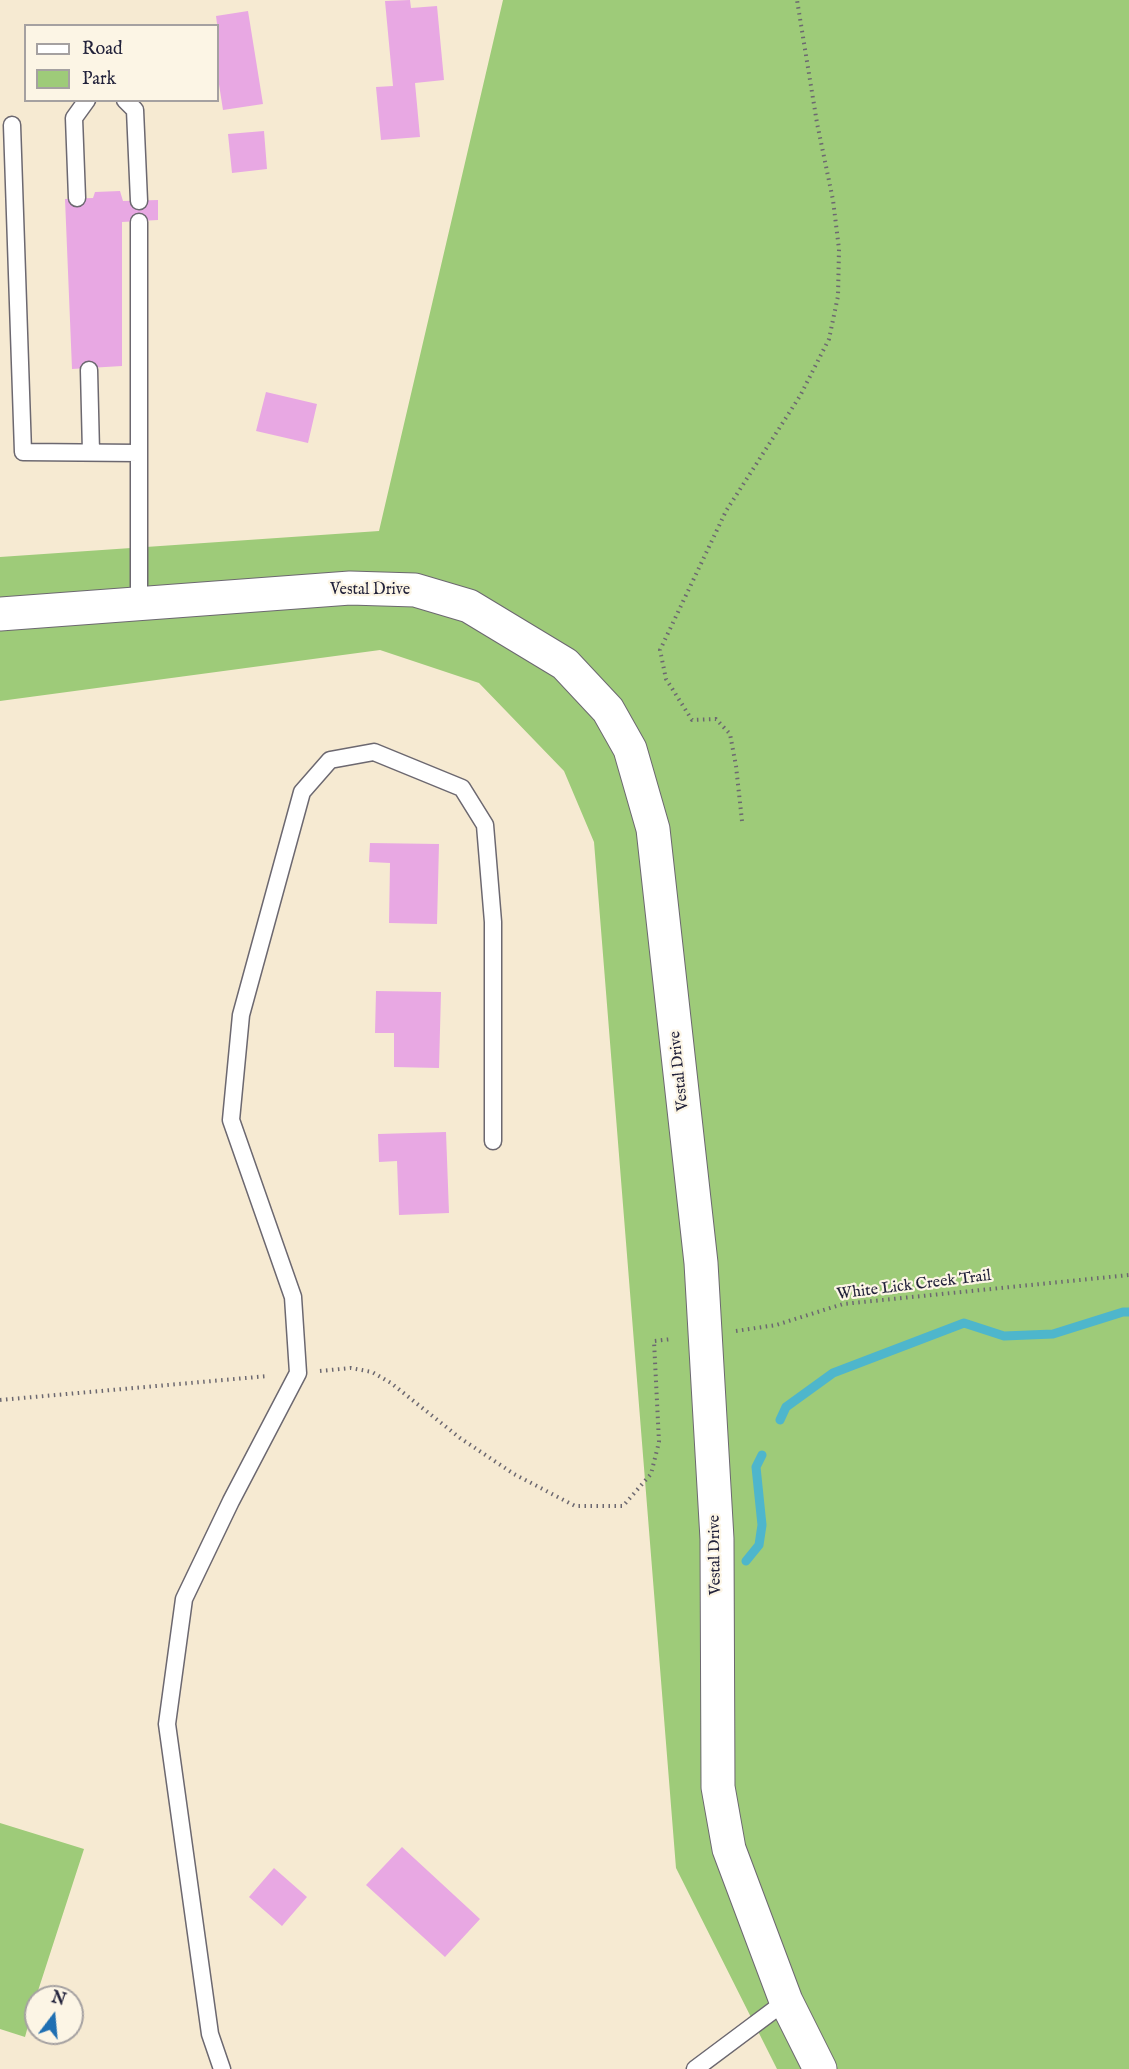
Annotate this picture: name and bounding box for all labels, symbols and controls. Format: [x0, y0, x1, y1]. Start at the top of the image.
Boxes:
legend [24, 24, 219, 102]
text: Road [82, 38, 123, 61]
text: Park [82, 68, 116, 91]
street label: Vestal Drive [330, 581, 410, 601]
street label: Vestal Drive [666, 1030, 694, 1112]
street label: White Lick Creek Trail [836, 1267, 992, 1305]
street label: Vestal Drive [706, 1515, 726, 1595]
north arrow [24, 1985, 84, 2045]
text: N [49, 1988, 68, 2011]

